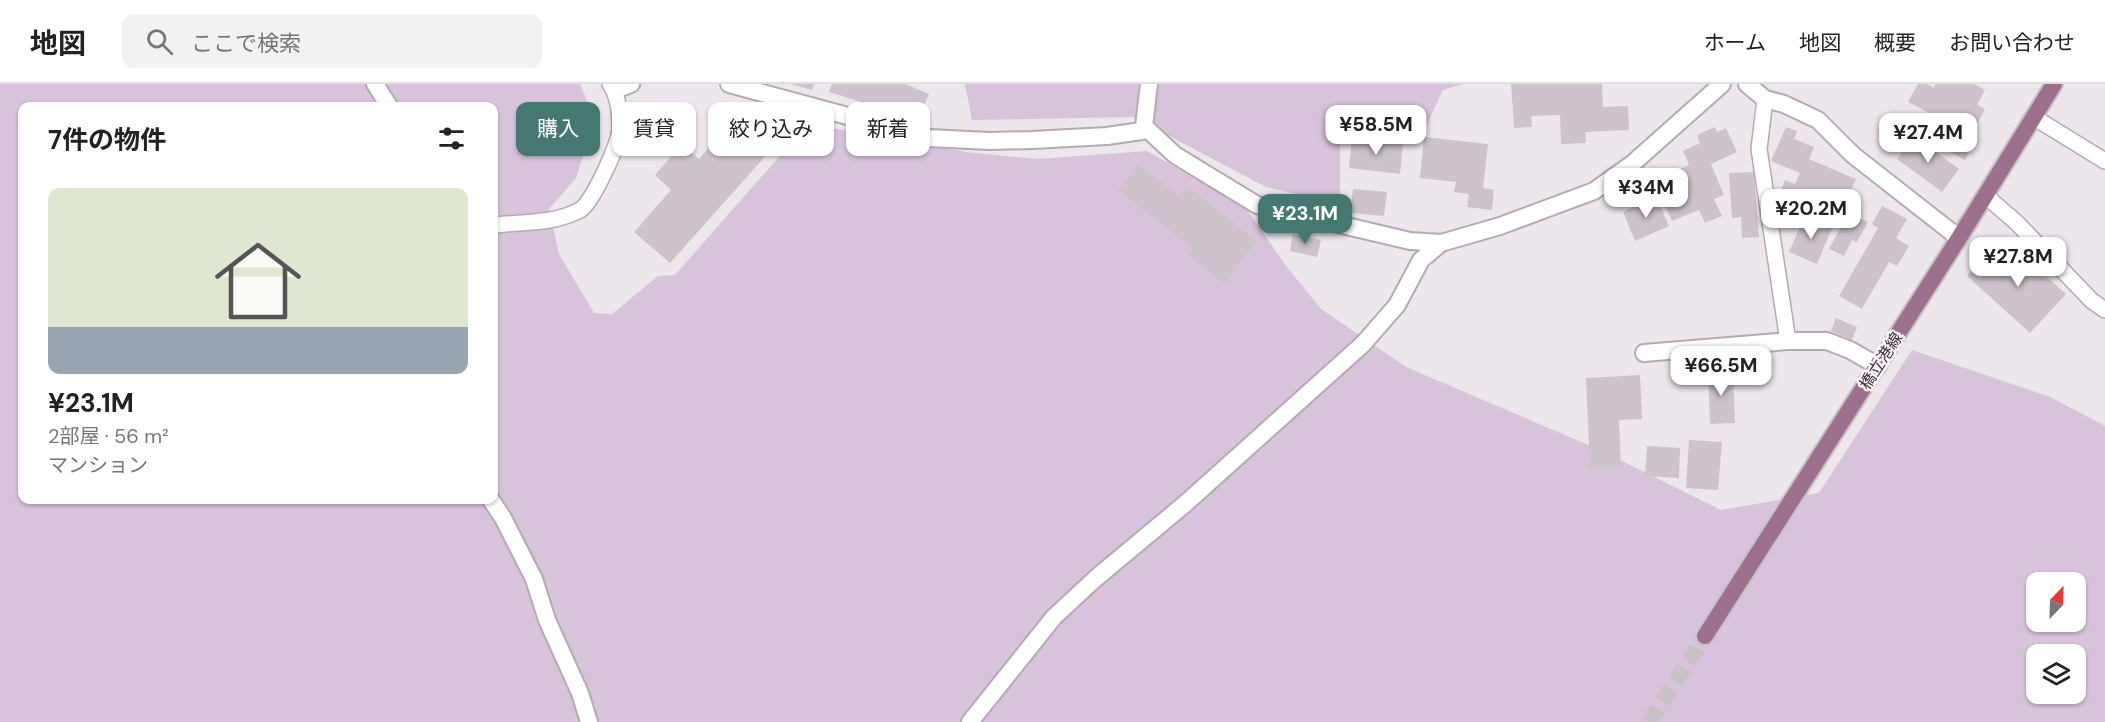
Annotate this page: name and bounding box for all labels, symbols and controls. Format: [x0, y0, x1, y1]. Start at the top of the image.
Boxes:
search box [122, 14, 542, 68]
text: 地図 [30, 25, 86, 62]
icon: search [143, 25, 176, 58]
text: ここで検索 [191, 29, 301, 58]
text: ホーム [1704, 29, 1766, 57]
text: 地図 [1799, 29, 1841, 57]
text: 概要 [1874, 29, 1916, 57]
text: お問い合わせ [1949, 29, 2075, 57]
chip: 購入 [516, 102, 600, 156]
chip: 賃貸 [612, 102, 696, 156]
chip: 絞り込み [708, 102, 834, 156]
chip: 新着 [846, 102, 930, 156]
pin: ¥58.5M [1327, 105, 1425, 156]
text: ¥58.5M [1339, 111, 1413, 137]
pin: ¥27.4M [1879, 113, 1977, 164]
text: ¥27.4M [1893, 119, 1963, 145]
icon: filters [435, 122, 468, 155]
text: 7件の物件 [48, 123, 166, 157]
pin: ¥34M [1610, 168, 1682, 219]
text: ¥34M [1618, 174, 1674, 200]
pin: ¥20.2M [1762, 189, 1860, 240]
pin: ¥23.1M [1256, 194, 1354, 245]
text: ¥20.2M [1775, 195, 1847, 221]
text: ¥23.1M [1272, 200, 1338, 226]
icon: home [204, 227, 312, 335]
pin: ¥27.8M [1969, 237, 2067, 288]
text: ¥27.8M [1983, 243, 2053, 269]
street label: 橋立港線 [1855, 328, 1907, 394]
pin: ¥66.5M [1672, 346, 1770, 397]
text: ¥66.5M [1685, 352, 1757, 378]
text: ¥23.1M [48, 386, 134, 420]
text: 2部屋 · 56 m² [48, 423, 169, 449]
text: マンション [48, 452, 148, 478]
north arrow [2026, 572, 2086, 632]
map controls [2026, 572, 2086, 704]
button: layers [2026, 644, 2086, 704]

